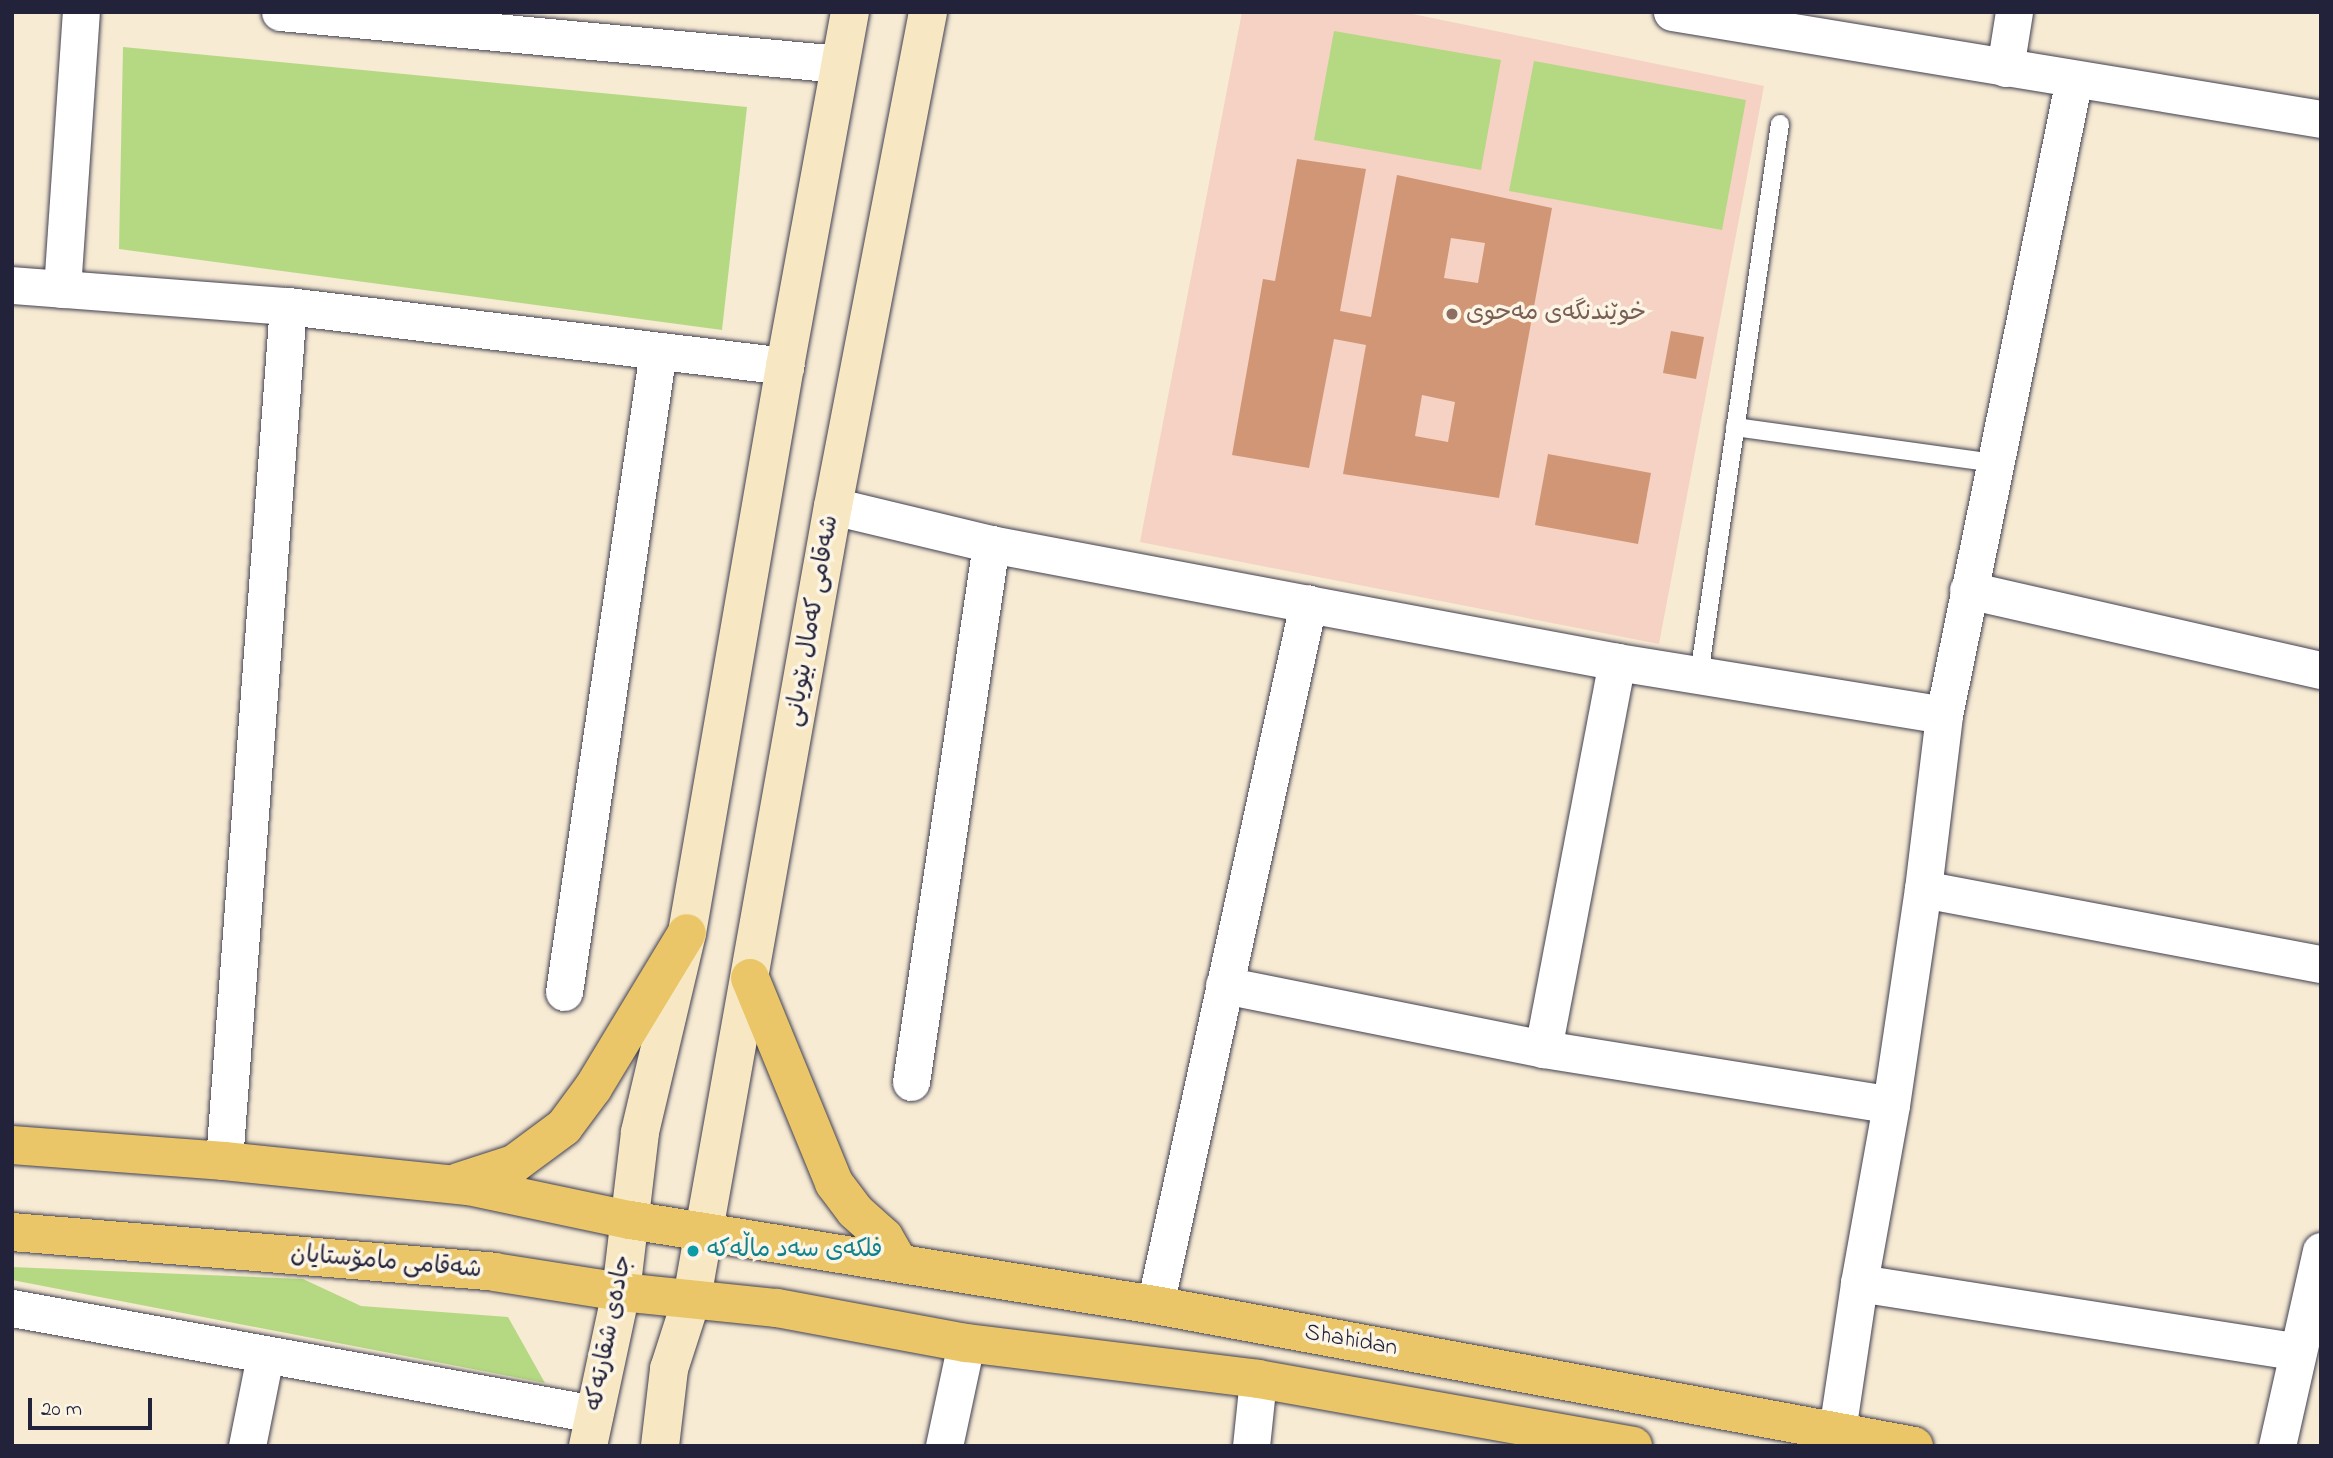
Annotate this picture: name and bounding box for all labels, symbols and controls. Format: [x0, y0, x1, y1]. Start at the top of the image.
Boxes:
place label: خوێندنگەی مەحوی [1466, 300, 1646, 328]
marker: خوێندنگەی مەحوی [1444, 306, 1460, 322]
street label: شەقامی کەمال بێویانی [780, 513, 846, 729]
place label: فلکەی سەد ماڵەکە [707, 1237, 882, 1265]
street label: شەقامی مامۆستایان [289, 1240, 483, 1286]
marker: فلکەی سەد ماڵەکە [685, 1243, 701, 1259]
street label: جادەی شقارتەکە [581, 1253, 639, 1413]
street label: Shahidan [1302, 1319, 1400, 1363]
scale bar [32, 1384, 156, 1428]
text: 20 m [41, 1395, 82, 1425]

